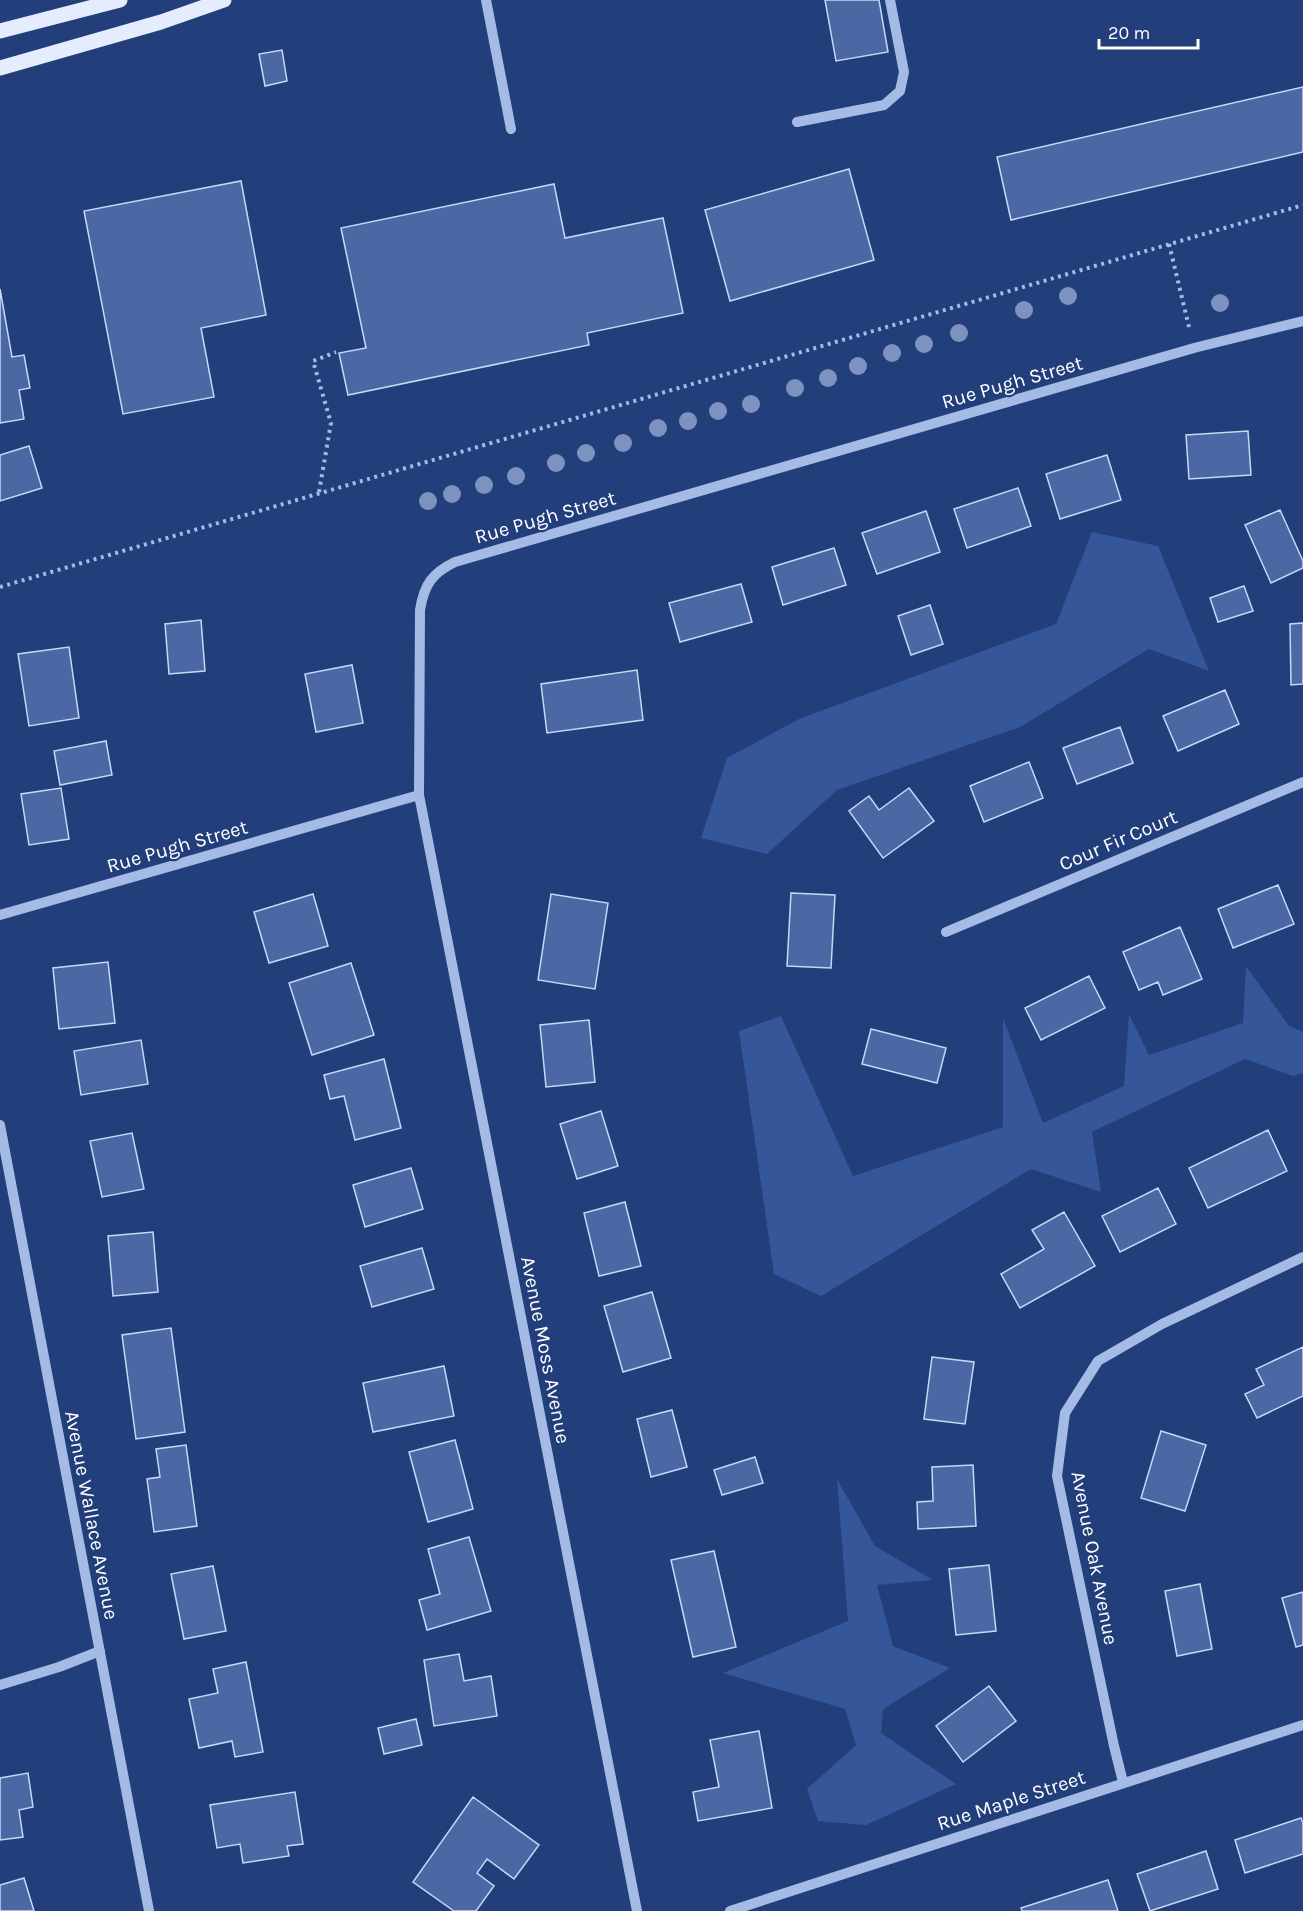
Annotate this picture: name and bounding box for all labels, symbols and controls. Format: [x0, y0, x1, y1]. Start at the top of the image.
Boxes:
scale bar [1099, 12, 1198, 50]
text: 20 m [1108, 22, 1150, 44]
street label: Rue Pugh Street [939, 351, 1086, 414]
street label: Rue Pugh Street [472, 486, 619, 549]
street label: Cour Fir Court [1056, 805, 1181, 876]
street label: Rue Pugh Street [104, 815, 251, 878]
street label: Avenue Moss Avenue [516, 1255, 575, 1446]
street label: Avenue Wallace Avenue [60, 1409, 123, 1621]
street label: Avenue Oak Avenue [1066, 1469, 1123, 1647]
street label: Rue Maple Street [934, 1766, 1089, 1835]

